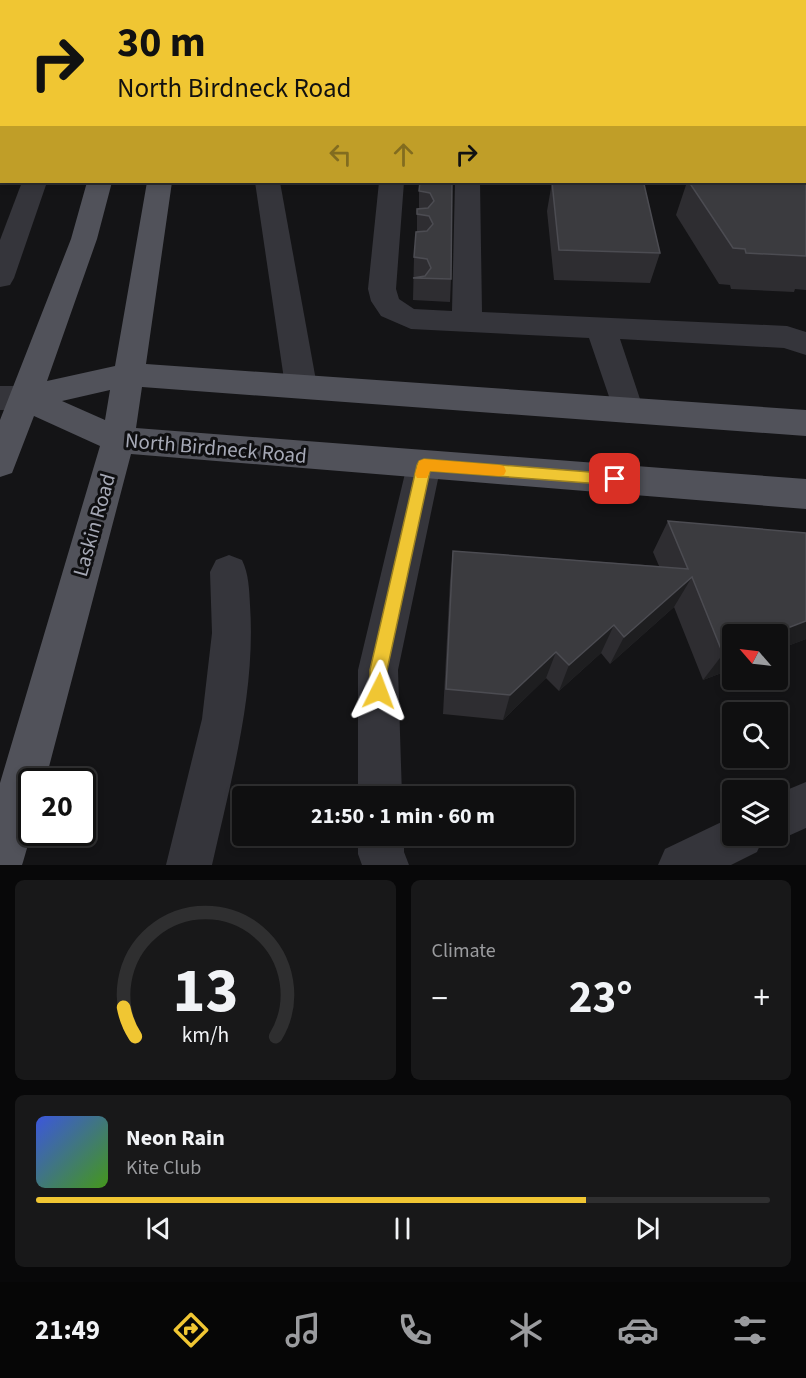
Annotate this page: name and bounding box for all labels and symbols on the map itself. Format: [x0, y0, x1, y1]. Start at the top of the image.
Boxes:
street label: North Birdneck Road [124, 425, 308, 471]
pin [589, 453, 640, 504]
street label: Laskin Road [65, 470, 123, 580]
north arrow [722, 624, 788, 690]
position arrow [347, 659, 411, 723]
speed limit sign: 20 [18, 768, 96, 846]

